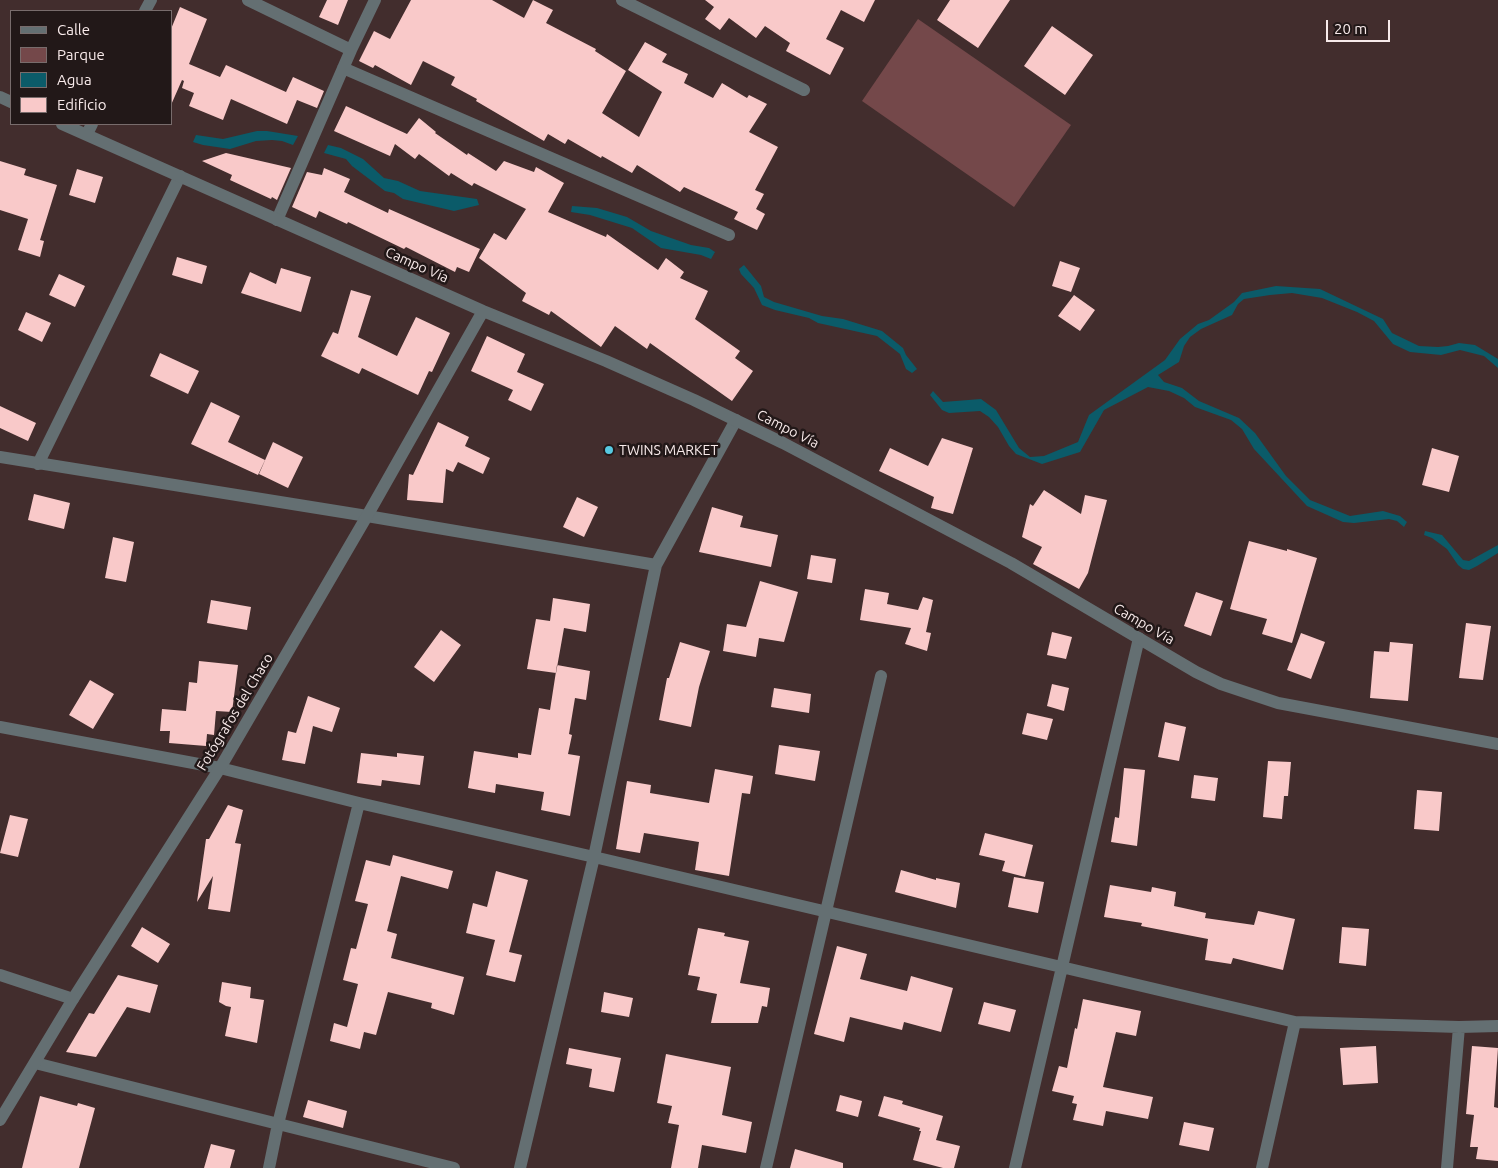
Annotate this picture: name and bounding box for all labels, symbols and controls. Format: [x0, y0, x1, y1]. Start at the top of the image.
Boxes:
legend [10, 10, 172, 125]
scale bar [1328, 10, 1392, 42]
text: 20 m [1334, 20, 1367, 37]
text: Calle [57, 21, 90, 38]
text: Parque [57, 46, 105, 63]
text: Agua [57, 71, 92, 88]
text: Edificio [57, 96, 106, 113]
street label: Campo Vía [383, 244, 451, 286]
street label: Campo Vía [754, 406, 822, 452]
place label: TWINS MARKET [619, 442, 718, 458]
marker: TWINS MARKET [603, 444, 615, 456]
street label: Campo Vía [1111, 600, 1177, 648]
street label: Fotógrafos del Chaco [193, 650, 277, 774]

